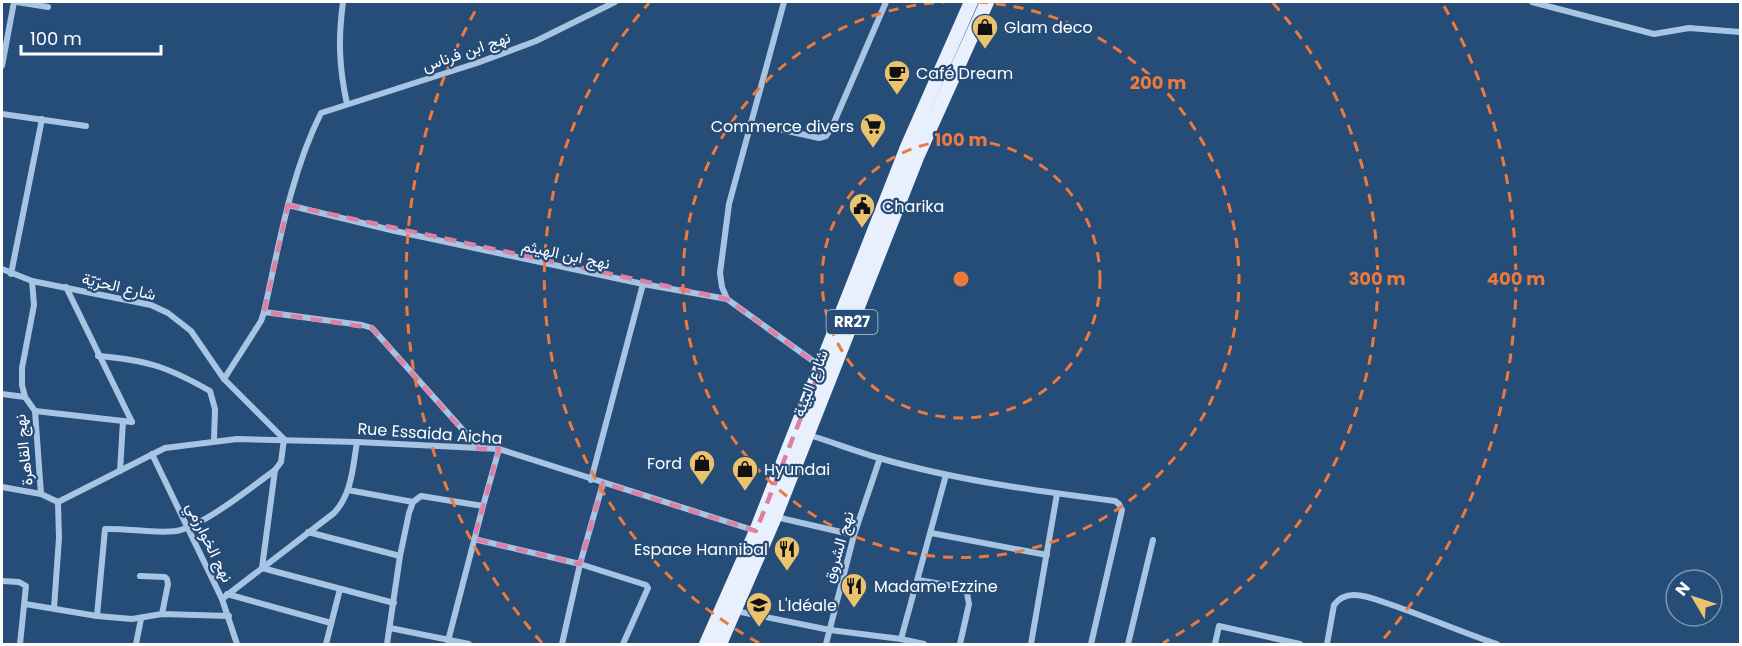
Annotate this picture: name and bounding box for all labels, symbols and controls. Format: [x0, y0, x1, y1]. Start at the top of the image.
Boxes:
shop icon: Glam deco [970, 12, 1000, 50]
place label: Glam deco [1004, 16, 1093, 39]
scale bar [21, 18, 160, 56]
text: 100 m [30, 26, 82, 51]
street label: نهج ابن فرناس [419, 26, 513, 77]
cafe icon: Café Dream [882, 58, 912, 96]
place label: Café Dream [916, 62, 1013, 85]
text: 200 m [1130, 70, 1186, 95]
supermarket icon: Commerce divers [858, 111, 888, 149]
place label: Commerce divers [711, 115, 854, 138]
text: 100 m [934, 127, 988, 152]
public building icon: Charika [847, 191, 877, 229]
place label: Charika [882, 195, 944, 218]
street label: نهج ابن الهيثم [519, 234, 612, 275]
text: 300 m [1348, 266, 1406, 291]
text: 400 m [1487, 266, 1545, 291]
street label: شارع الحرّيّة [80, 267, 158, 306]
centre of rings [951, 269, 971, 289]
road number: RR27 [826, 310, 878, 334]
street label: شارع البيئة [787, 346, 834, 420]
street label: نهج القاهرة [8, 413, 39, 487]
street label: Rue Essaida Aicha [357, 417, 503, 450]
shop icon: Ford [687, 448, 717, 486]
place label: Ford [647, 452, 682, 475]
shop icon: Hyundai [730, 454, 760, 492]
place label: Hyundai [764, 458, 830, 481]
street label: نهج الخوارزمي [178, 498, 239, 587]
street label: نهج الشروق [817, 509, 860, 586]
restaurant icon: Espace Hannibal [772, 534, 802, 572]
place label: Espace Hannibal [634, 538, 768, 561]
north arrow [1664, 568, 1724, 628]
restaurant icon: Madame Ezzine [839, 571, 869, 609]
place label: Madame Ezzine [874, 575, 998, 598]
text: N [1670, 577, 1695, 601]
school or university icon: L'Idéale [744, 590, 774, 628]
place label: L'Idéale [778, 594, 837, 617]

